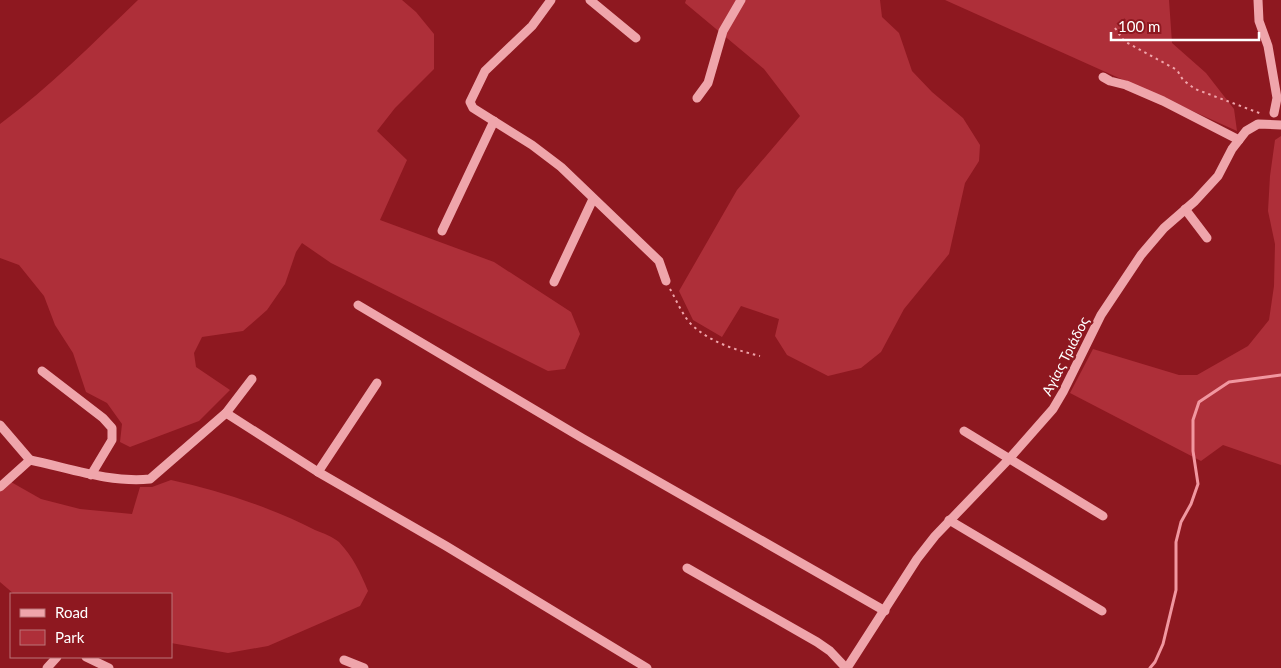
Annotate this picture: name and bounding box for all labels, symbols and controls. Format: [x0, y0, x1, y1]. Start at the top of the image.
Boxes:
scale bar [1111, 10, 1258, 42]
text: 100 m [1118, 17, 1160, 35]
street label: Αγίας Τριάδος [1038, 313, 1092, 398]
legend [10, 593, 172, 658]
text: Road [55, 603, 88, 621]
text: Park [55, 628, 85, 646]

